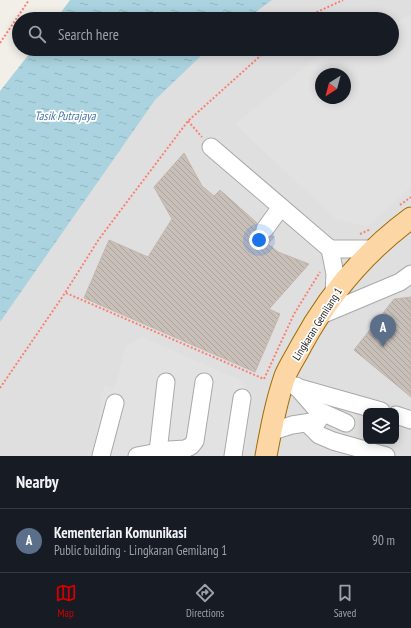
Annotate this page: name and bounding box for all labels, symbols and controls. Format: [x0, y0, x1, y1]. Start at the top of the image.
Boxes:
search box [12, 12, 399, 56]
icon: search [26, 23, 48, 45]
text: Search here [58, 25, 119, 44]
north arrow [315, 68, 351, 104]
water label: Tasik Putrajaya [34, 108, 97, 123]
your location [249, 230, 269, 250]
street label: Lingkaran Gemilang 1 [289, 285, 345, 363]
pin: A [370, 314, 396, 347]
map controls [363, 408, 399, 444]
button: layers [363, 408, 399, 444]
text: Nearby [16, 471, 59, 493]
text: Kementerian Komunikasi [54, 523, 187, 542]
text: A [26, 532, 32, 549]
text: 90 m [372, 532, 395, 549]
text: Public building · Lingkaran Gemilang 1 [54, 542, 227, 559]
tab: Map [55, 582, 77, 620]
tab: Directions [186, 582, 224, 620]
tab: Saved [334, 582, 356, 620]

